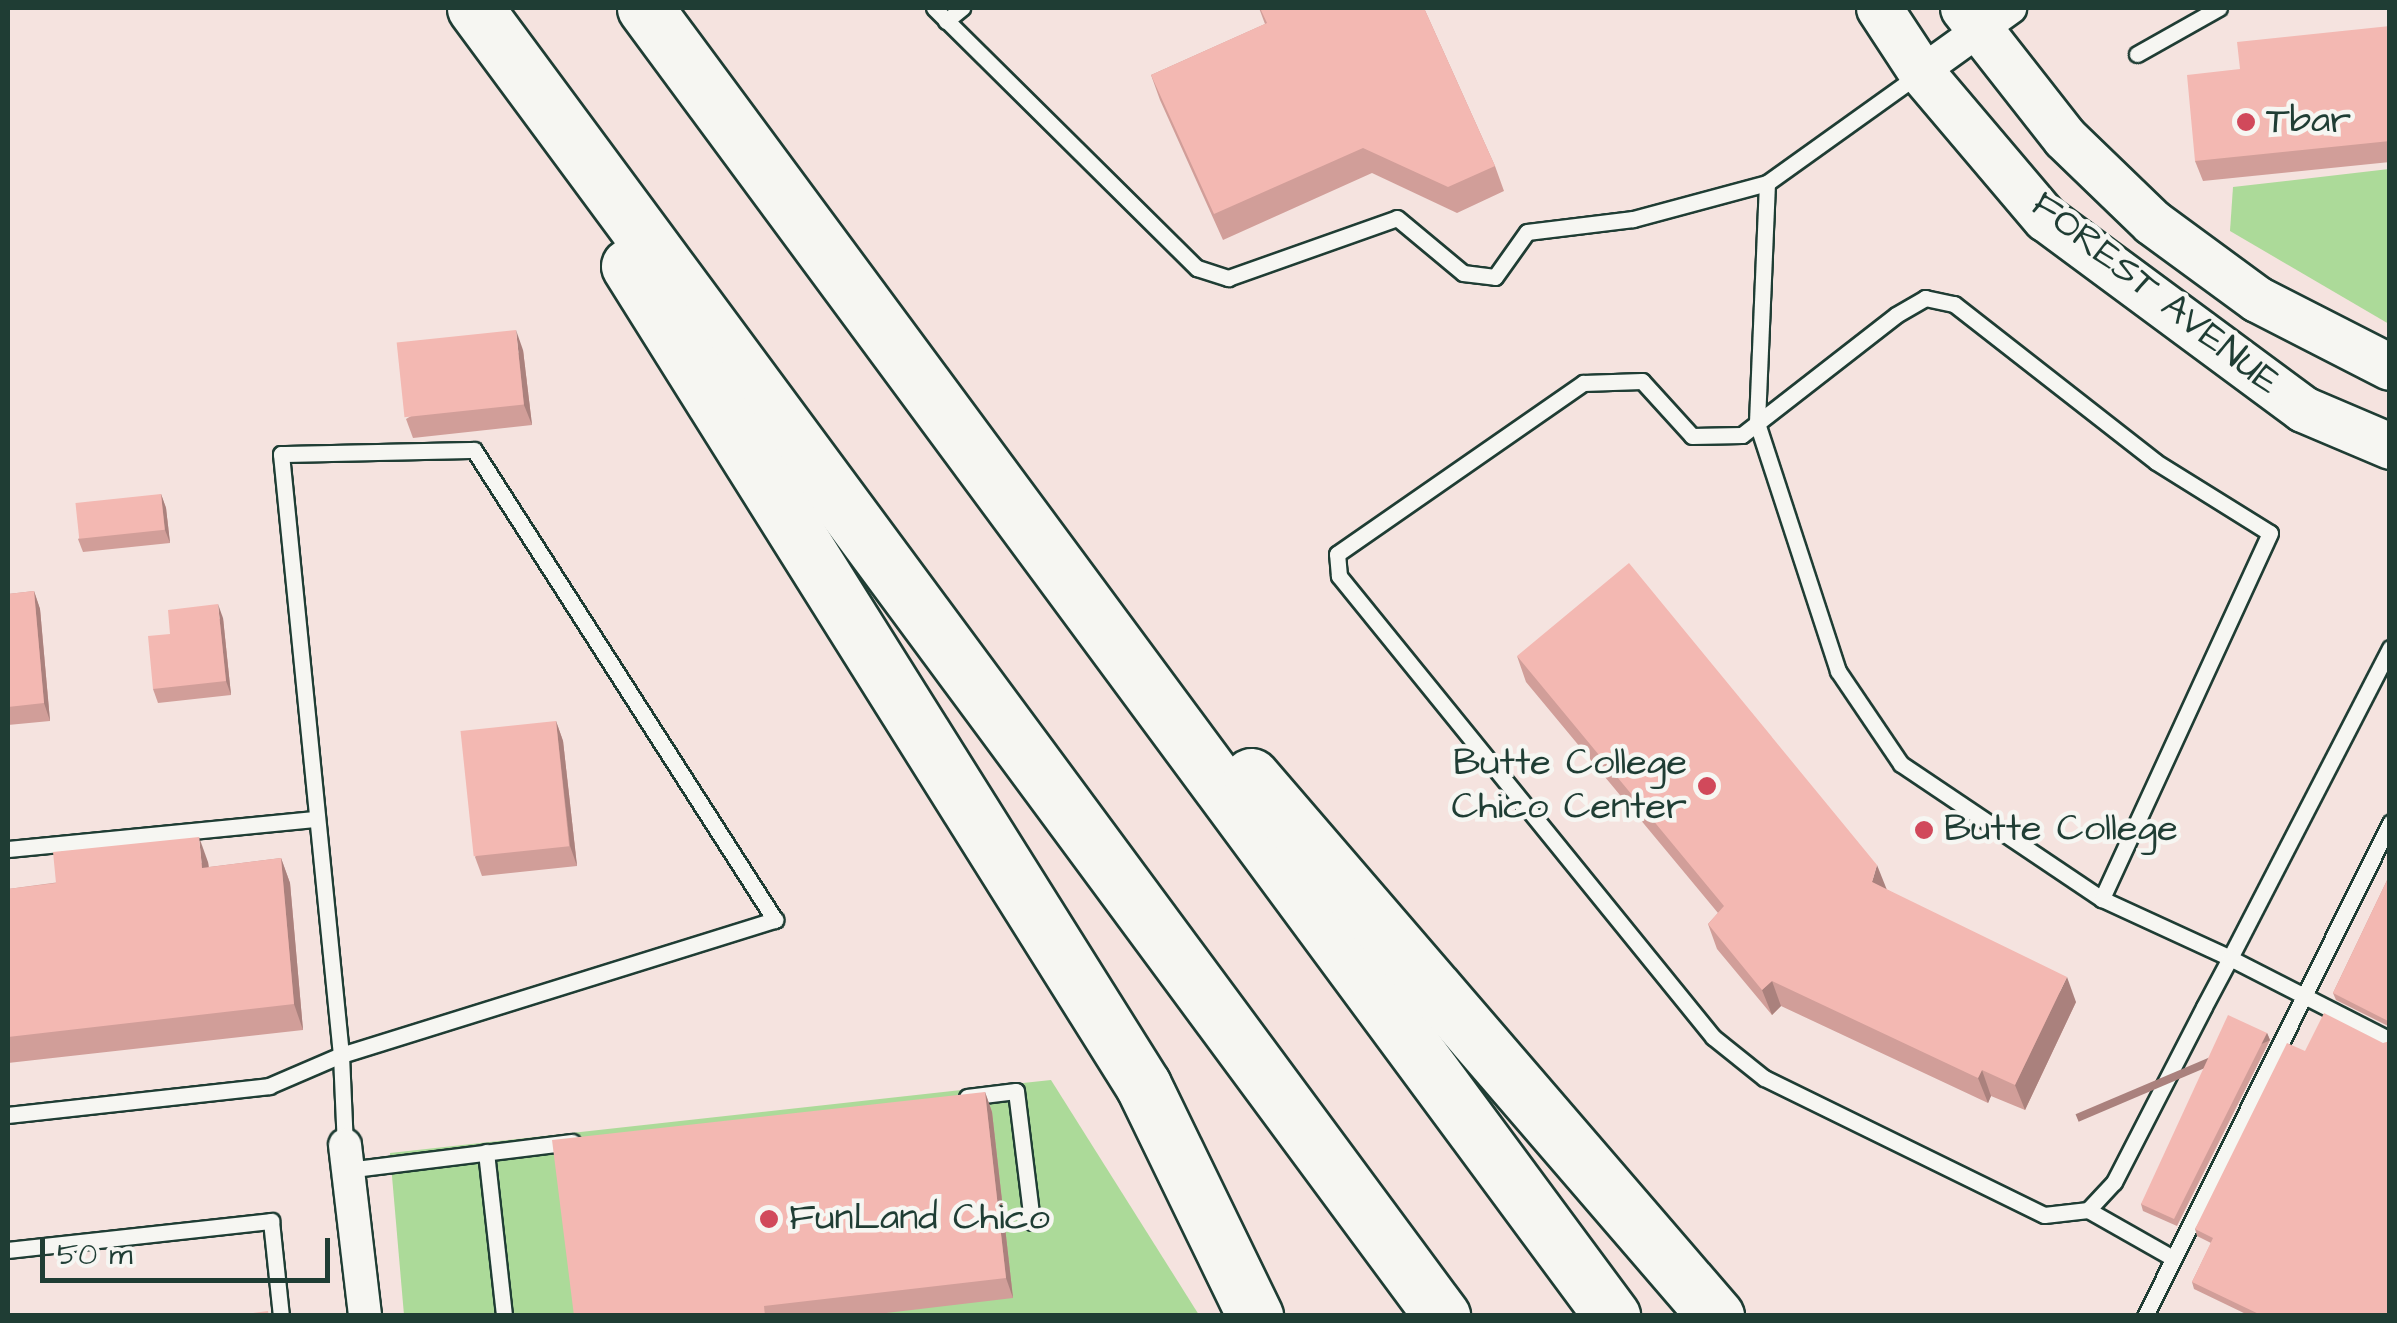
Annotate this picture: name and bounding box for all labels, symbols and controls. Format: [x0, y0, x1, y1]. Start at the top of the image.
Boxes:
place label: Tbar [2266, 99, 2351, 145]
marker: Tbar [2235, 111, 2257, 133]
street label: FOREST AVENUE [2022, 183, 2288, 405]
place label: Butte College Chico Center [1452, 741, 1687, 831]
marker: Butte College Chico Center [1696, 775, 1718, 797]
place label: Butte College [1944, 807, 2178, 853]
marker: Butte College [1913, 819, 1935, 841]
place label: FunLand Chico [789, 1196, 1050, 1242]
marker: FunLand Chico [758, 1208, 780, 1230]
scale bar [45, 1218, 335, 1280]
text: 50 m [57, 1234, 133, 1276]

